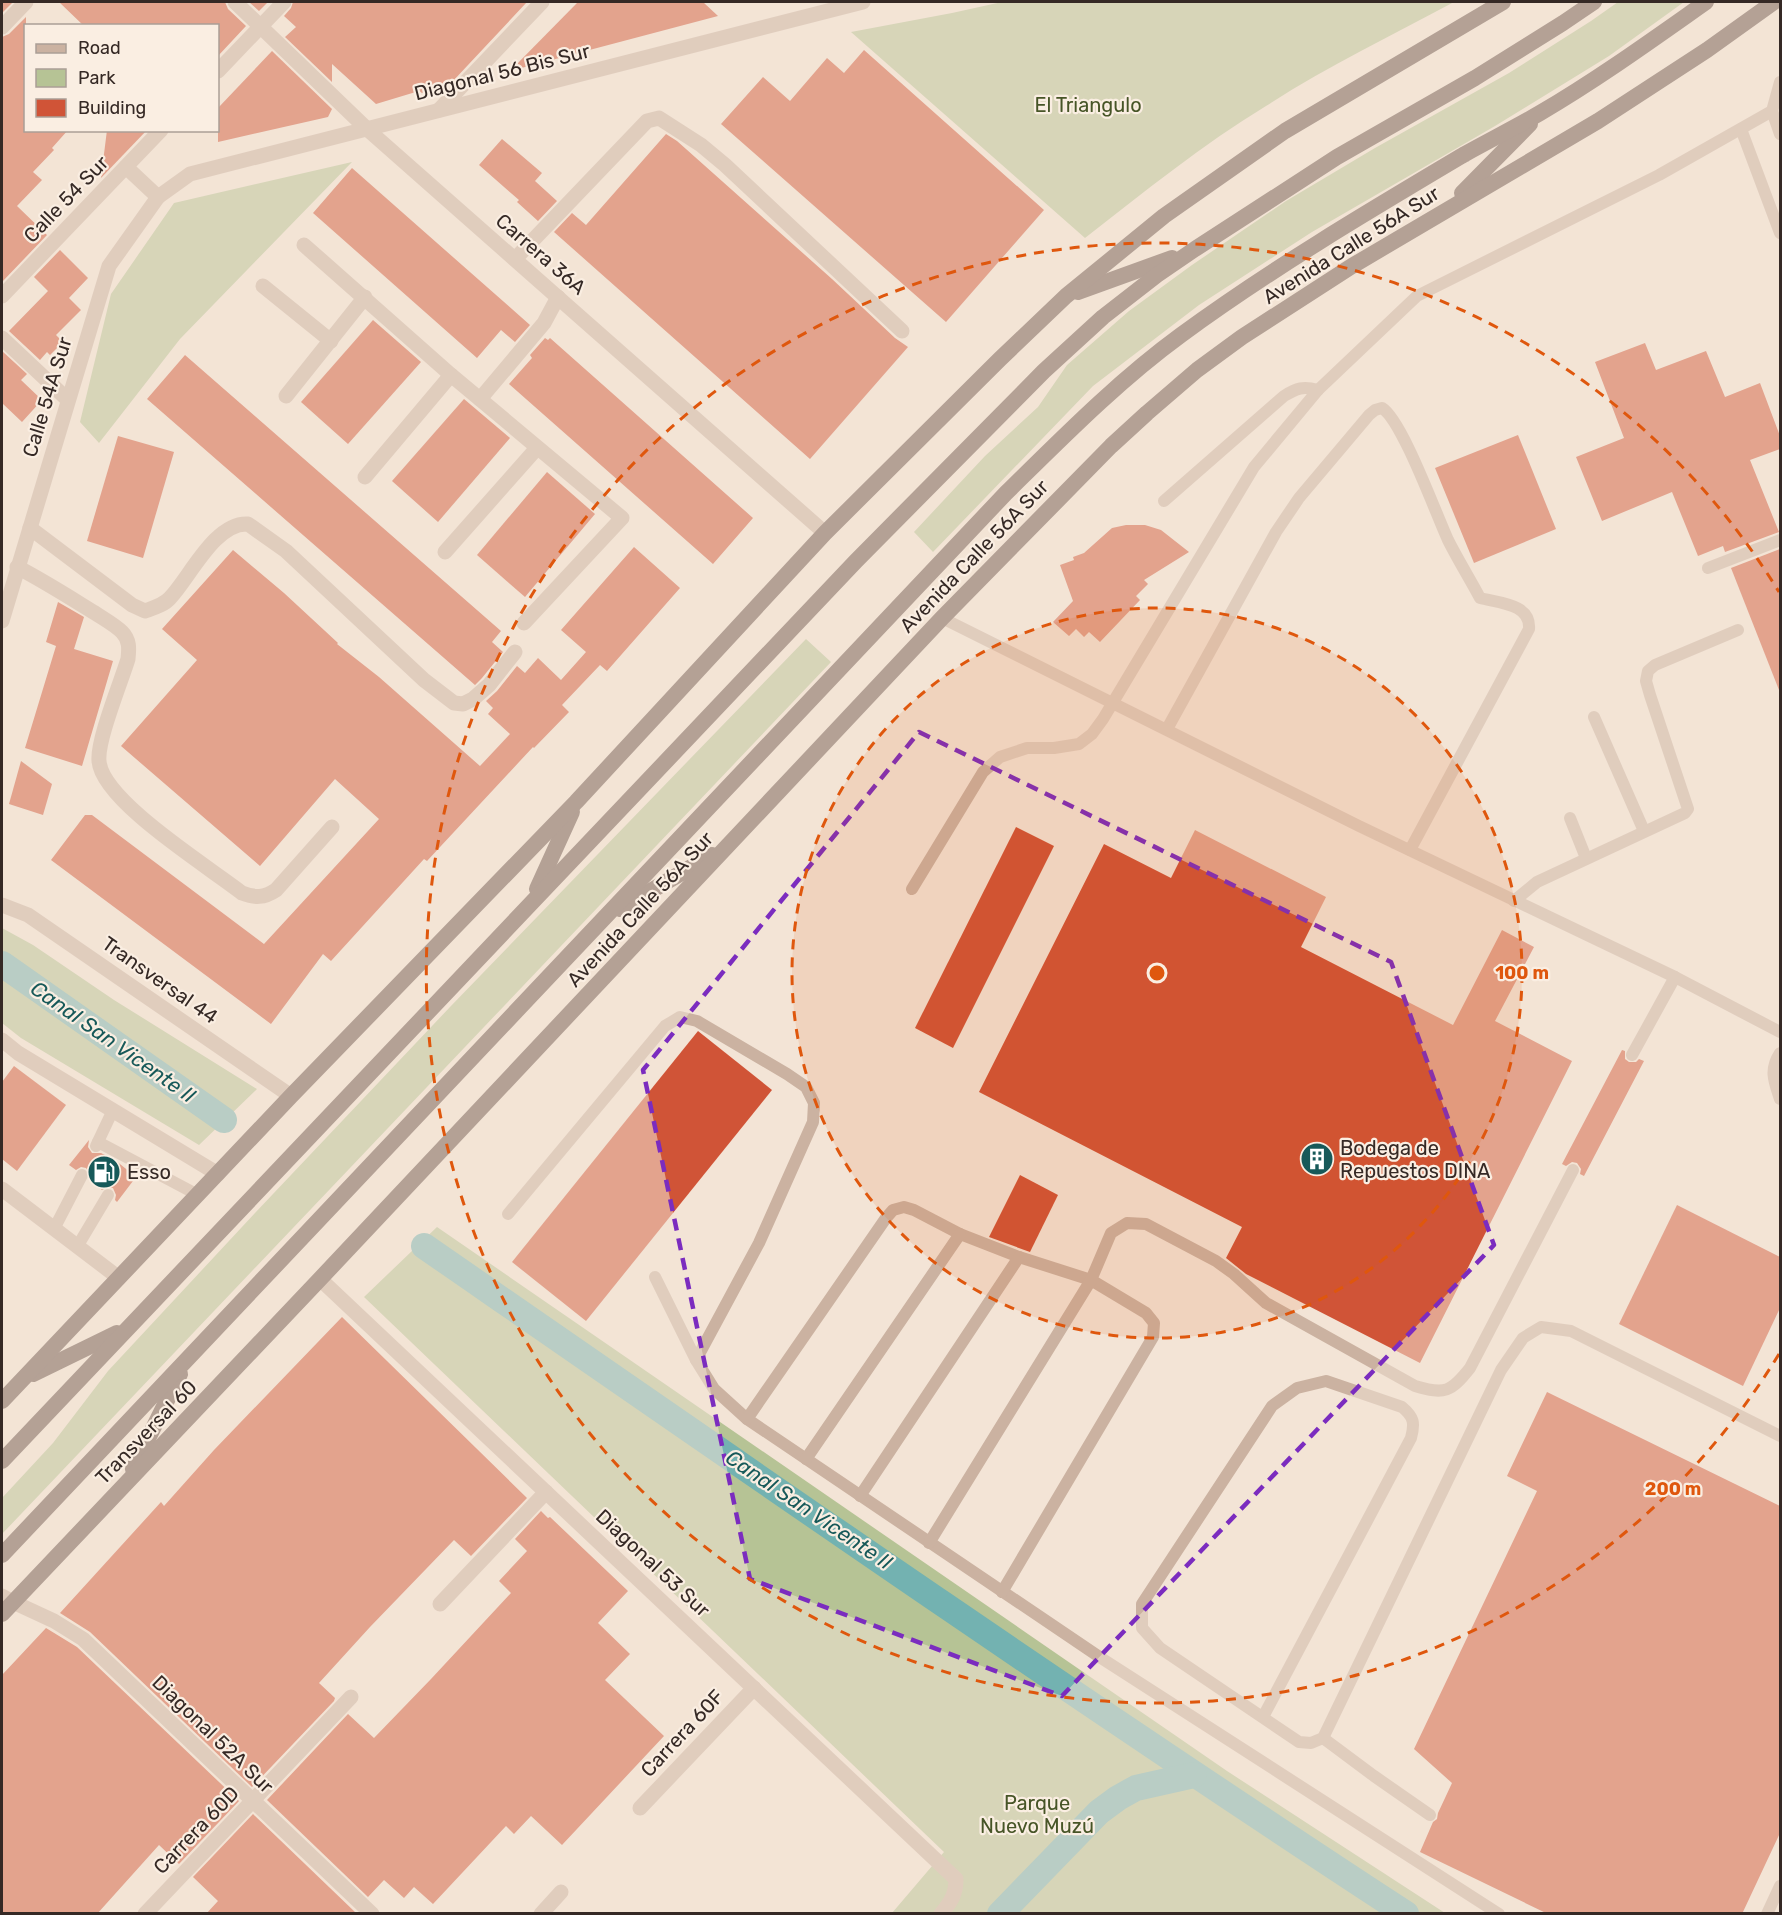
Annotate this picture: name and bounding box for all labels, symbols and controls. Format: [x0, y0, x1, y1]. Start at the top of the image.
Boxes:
legend [24, 24, 219, 132]
text: Road [78, 37, 121, 59]
street label: Diagonal 56 Bis Sur [412, 38, 593, 105]
text: Park [78, 67, 116, 89]
park label: El Triangulo [1034, 93, 1142, 117]
text: Building [78, 97, 146, 119]
street label: Calle 54 Sur [19, 150, 114, 247]
street label: Avenida Calle 56A Sur [1258, 181, 1444, 309]
street label: Carrera 36A [491, 208, 591, 300]
street label: Calle 54A Sur [17, 334, 77, 460]
street label: Avenida Calle 56A Sur [895, 474, 1054, 638]
street label: Avenida Calle 56A Sur [562, 826, 718, 992]
street label: Transversal 44 [98, 931, 222, 1029]
text: 100 m [1495, 962, 1549, 984]
centre of rings [1147, 963, 1167, 983]
water label: Canal San Vicente II [26, 975, 201, 1108]
place label: Bodega de Repuestos DINA [1340, 1136, 1490, 1183]
building icon: Bodega de Repuestos DINA [1299, 1141, 1335, 1177]
fuel station icon: Esso [86, 1154, 122, 1190]
place label: Esso [127, 1160, 171, 1184]
street label: Transversal 60 [90, 1375, 202, 1489]
water label: Canal San Vicente II [721, 1445, 898, 1575]
text: 200 m [1645, 1478, 1701, 1500]
street label: Diagonal 53 Sur [591, 1504, 715, 1622]
street label: Diagonal 52A Sur [147, 1670, 279, 1798]
street label: Carrera 60F [636, 1684, 728, 1782]
street label: Carrera 60D [148, 1781, 244, 1879]
park label: Parque Nuevo Muzú [980, 1791, 1094, 1838]

